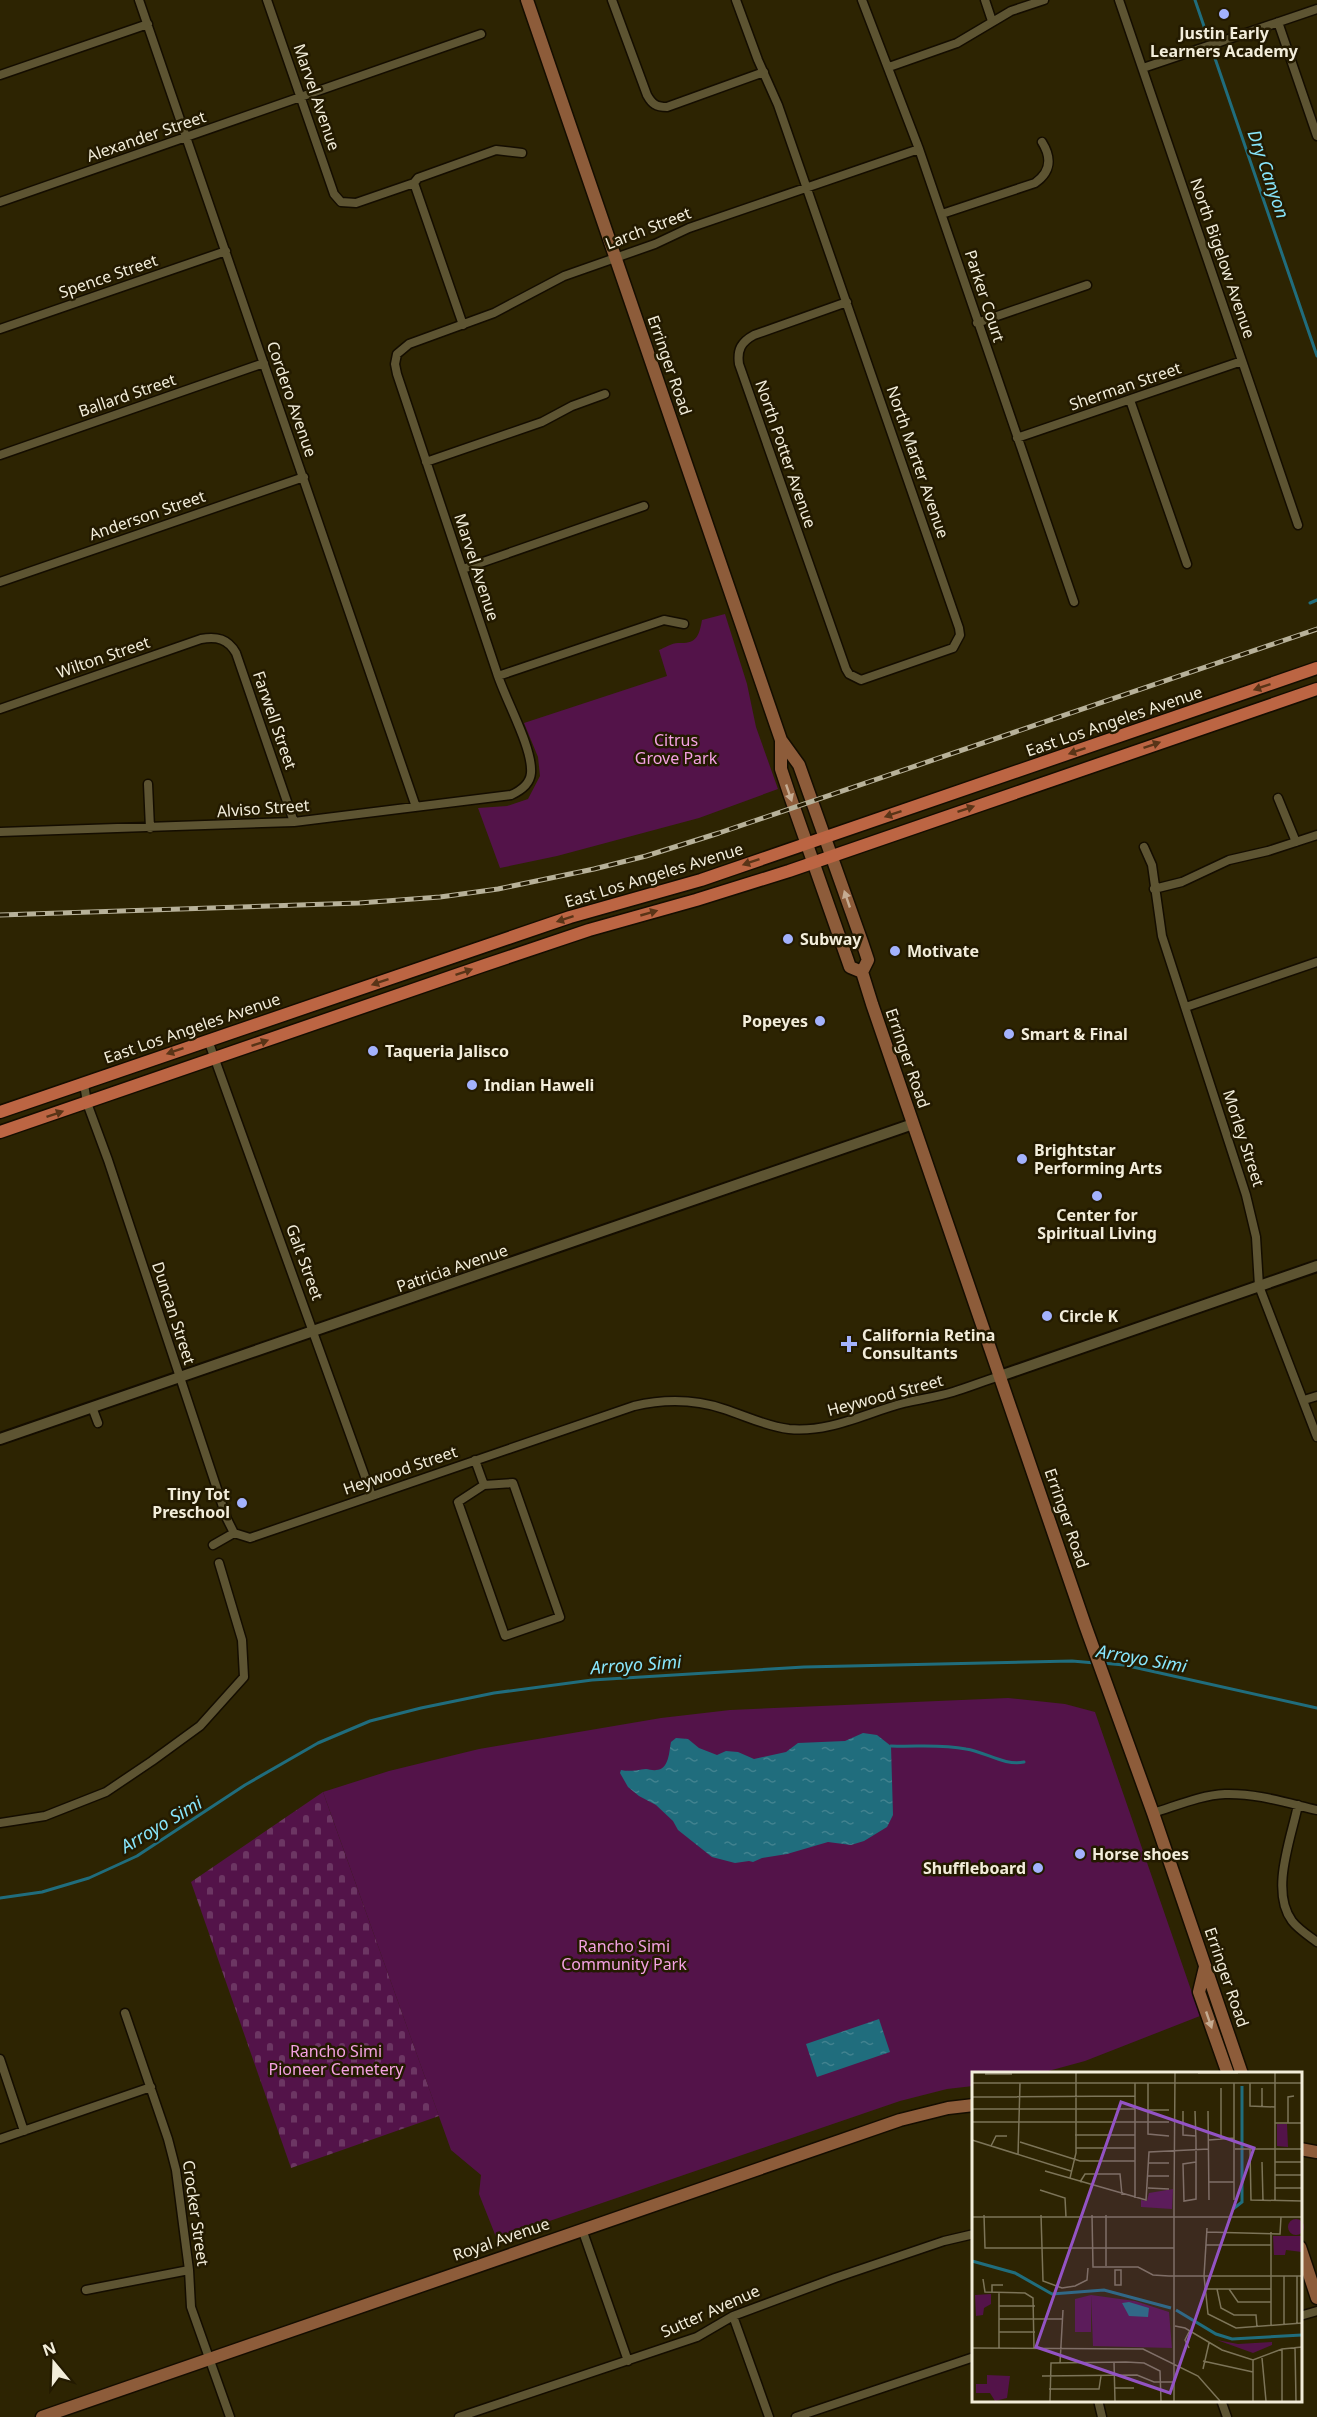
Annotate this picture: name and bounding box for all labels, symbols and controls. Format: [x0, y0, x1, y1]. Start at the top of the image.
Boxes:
marker: Justin Early Learners Academy [1217, 7, 1231, 21]
place label: Justin Early Learners Academy [1150, 22, 1299, 62]
street label: Marvel Avenue [288, 41, 346, 153]
street label: Alexander Street [83, 105, 209, 167]
water label: Dry Canyon [1243, 126, 1295, 222]
street label: North Bigelow Avenue [1185, 175, 1261, 341]
street label: Larch Street [602, 202, 694, 254]
street label: Parker Court [960, 247, 1010, 345]
street label: Spence Street [56, 249, 161, 303]
street label: Erringer Road [643, 312, 697, 418]
street label: Cordero Avenue [262, 338, 322, 460]
street label: Sherman Street [1066, 356, 1184, 415]
street label: Ballard Street [75, 368, 179, 422]
street label: North Potter Avenue [750, 377, 822, 531]
street label: North Marter Avenue [882, 383, 954, 541]
street label: Anderson Street [86, 485, 208, 545]
street label: Marvel Avenue [449, 510, 505, 624]
street label: Wilton Street [53, 631, 153, 683]
street label: Farwell Street [248, 668, 302, 772]
street label: East Los Angeles Avenue [1023, 680, 1205, 762]
one-way arrow [1253, 683, 1271, 693]
park label: Citrus Grove Park [635, 729, 718, 769]
one-way arrow [1143, 740, 1161, 749]
one-way arrow [1068, 746, 1086, 756]
one-way arrow [784, 784, 794, 802]
street label: Alviso Street [216, 794, 310, 822]
one-way arrow [957, 803, 975, 813]
one-way arrow [884, 810, 902, 820]
street label: East Los Angeles Avenue [562, 837, 746, 913]
one-way arrow [742, 858, 760, 868]
one-way arrow [842, 890, 852, 908]
one-way arrow [641, 908, 659, 917]
one-way arrow [555, 915, 573, 924]
place label: Subway [800, 928, 862, 950]
marker: Subway [781, 932, 795, 946]
place label: Motivate [907, 940, 979, 962]
marker: Motivate [888, 944, 902, 958]
one-way arrow [455, 967, 473, 977]
one-way arrow [371, 977, 389, 987]
street label: East Los Angeles Avenue [101, 987, 283, 1069]
street label: Erringer Road [881, 1005, 935, 1111]
place label: Popeyes [742, 1010, 808, 1032]
marker: Popeyes [813, 1014, 827, 1028]
place label: Smart & Final [1021, 1023, 1128, 1045]
marker: Smart & Final [1002, 1027, 1016, 1041]
one-way arrow [251, 1037, 269, 1047]
place label: Taqueria Jalisco [385, 1040, 509, 1062]
marker: Taqueria Jalisco [366, 1044, 380, 1058]
one-way arrow [166, 1047, 184, 1057]
place label: Indian Haweli [484, 1074, 594, 1096]
marker: Indian Haweli [465, 1078, 479, 1092]
street label: Morley Street [1218, 1087, 1270, 1189]
one-way arrow [46, 1108, 64, 1118]
place label: Brightstar Performing Arts [1034, 1139, 1162, 1179]
marker: Brightstar Performing Arts [1015, 1152, 1029, 1166]
marker: Center for Spiritual Living [1090, 1189, 1104, 1203]
place label: Center for Spiritual Living [1037, 1204, 1157, 1244]
street label: Galt Street [281, 1221, 329, 1303]
street label: Patricia Avenue [393, 1239, 511, 1297]
street label: Duncan Street [147, 1259, 201, 1367]
place label: Circle K [1059, 1305, 1119, 1327]
marker: Circle K [1040, 1309, 1054, 1323]
place label: California Retina Consultants [862, 1324, 995, 1364]
marker: California Retina Consultants [840, 1335, 858, 1353]
street label: Heywood Street [825, 1369, 946, 1421]
street label: Heywood Street [340, 1440, 460, 1500]
street label: Erringer Road [1040, 1465, 1094, 1571]
place label: Tiny Tot Preschool [152, 1483, 230, 1523]
marker: Tiny Tot Preschool [235, 1496, 249, 1510]
water label: Arroyo Simi [1093, 1638, 1189, 1678]
water label: Arroyo Simi [588, 1649, 683, 1679]
water label: Arroyo Simi [114, 1790, 207, 1859]
place label: Horse shoes [1092, 1843, 1189, 1865]
marker: Horse shoes [1073, 1847, 1087, 1861]
place label: Shuffleboard [923, 1857, 1026, 1879]
marker: Shuffleboard [1031, 1861, 1045, 1875]
street label: Erringer Road [1200, 1924, 1254, 2030]
park label: Rancho Simi Community Park [561, 1935, 687, 1975]
one-way arrow [1205, 2011, 1215, 2029]
park label: Rancho Simi Pioneer Cemetery [269, 2040, 404, 2080]
inset map [972, 2072, 1302, 2402]
street label: Crocker Street [178, 2159, 214, 2268]
street label: Royal Avenue [450, 2212, 552, 2266]
street label: Sutter Avenue [657, 2279, 763, 2343]
north arrow [24, 2333, 84, 2393]
text: N [39, 2336, 59, 2361]

